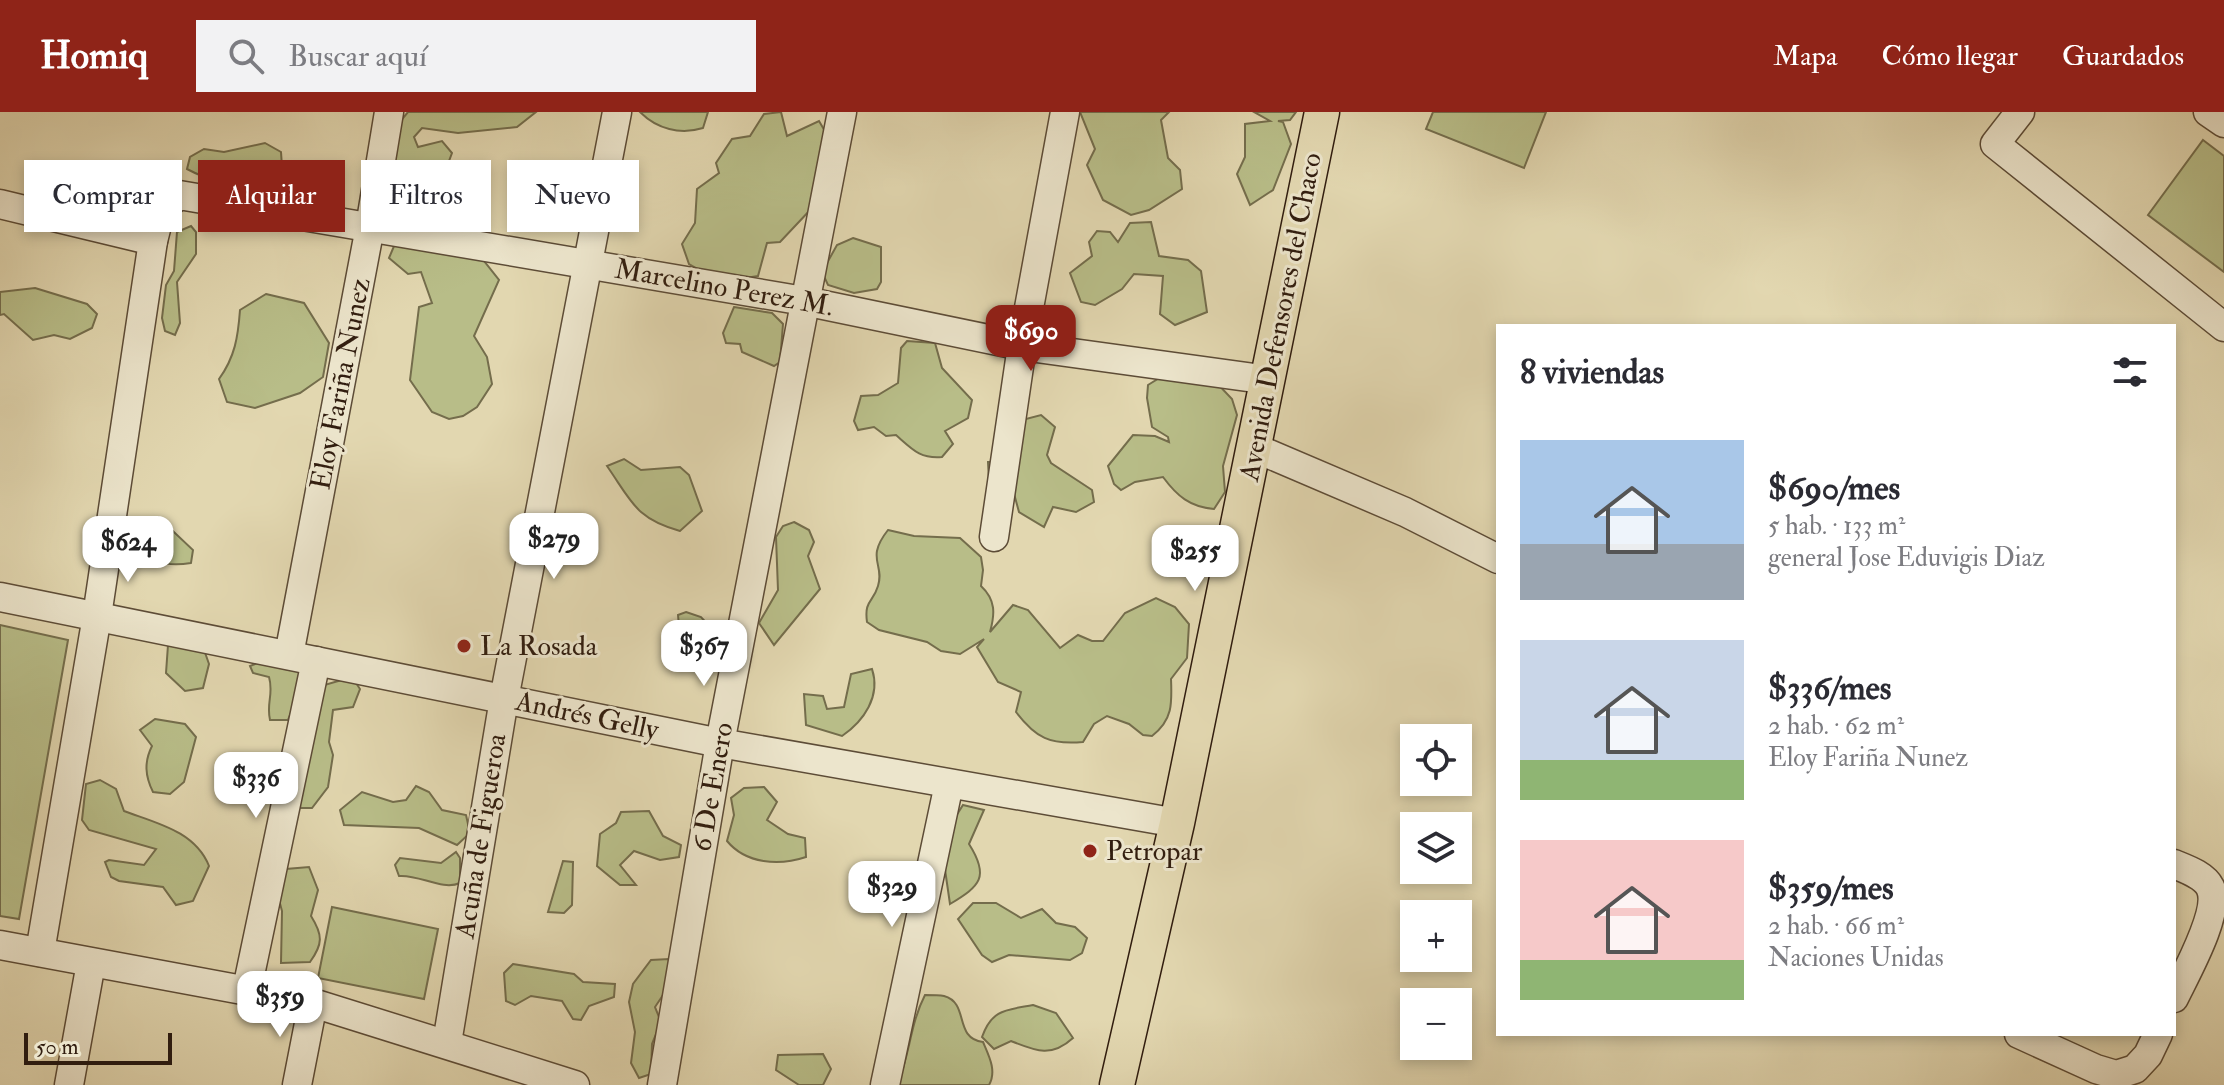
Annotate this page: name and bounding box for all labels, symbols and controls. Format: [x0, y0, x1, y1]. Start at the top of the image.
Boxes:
search box [196, 20, 756, 92]
text: Homiq [40, 32, 148, 80]
icon: search [224, 34, 268, 78]
text: Buscar aquí [288, 38, 427, 75]
text: Mapa [1773, 39, 1837, 74]
text: Cómo llegar [1881, 39, 2018, 74]
text: Guardados [2062, 39, 2184, 74]
street label: Avenida Defensores del Chaco [1232, 150, 1330, 485]
chip: Comprar [24, 160, 182, 232]
chip: Alquilar [198, 160, 345, 232]
chip: Filtros [361, 160, 491, 232]
chip: Nuevo [507, 160, 639, 232]
street label: Marcelino Perez M. [612, 252, 836, 324]
street label: Eloy Fariña Nunez [303, 274, 379, 493]
pin: $690 [984, 305, 1078, 373]
text: $690 [1004, 315, 1058, 347]
icon: filters [2108, 350, 2152, 394]
text: 8 viviendas [1520, 351, 1664, 394]
text: $690/mes [1768, 467, 1900, 510]
icon: home [1584, 472, 1680, 568]
text: 5 hab. · 133 m² [1768, 510, 1905, 542]
pin: $279 [507, 513, 601, 581]
pin: $624 [81, 516, 175, 584]
text: $279 [527, 523, 581, 555]
pin: $255 [1148, 525, 1242, 593]
text: $624 [100, 526, 156, 558]
text: $255 [1170, 535, 1220, 567]
text: general Jose Eduvigis Diaz [1768, 542, 2045, 574]
pin: $367 [657, 620, 751, 688]
place label: La Rosada [480, 629, 598, 664]
text: $367 [679, 630, 729, 662]
marker: La Rosada [455, 637, 473, 655]
text: $336/mes [1768, 667, 1891, 710]
icon: home [1584, 672, 1680, 768]
street label: Andrés Gelly [511, 684, 662, 748]
text: 2 hab. · 62 m² [1768, 710, 1904, 742]
street label: 6 De Enero [684, 720, 742, 854]
map controls [1400, 724, 1472, 1060]
button: locate [1400, 724, 1472, 796]
street label: Acuña de Figueroa [447, 731, 515, 942]
text: Eloy Fariña Nunez [1768, 742, 1968, 774]
pin: $336 [209, 752, 303, 820]
text: $336 [232, 762, 280, 794]
button: layers [1400, 812, 1472, 884]
place label: Petropar [1106, 834, 1203, 869]
marker: Petropar [1081, 842, 1099, 860]
pin: $329 [845, 861, 939, 929]
text: $359/mes [1768, 867, 1894, 910]
text: $329 [866, 871, 918, 903]
icon: home [1584, 872, 1680, 968]
button: + [1400, 900, 1472, 972]
text: 2 hab. · 66 m² [1768, 910, 1904, 942]
text: Naciones Unidas [1768, 942, 1944, 974]
pin: $359 [233, 971, 327, 1039]
text: $359 [255, 981, 305, 1013]
button: − [1400, 988, 1472, 1060]
scale bar [24, 1029, 172, 1065]
text: 50 m [36, 1033, 78, 1061]

